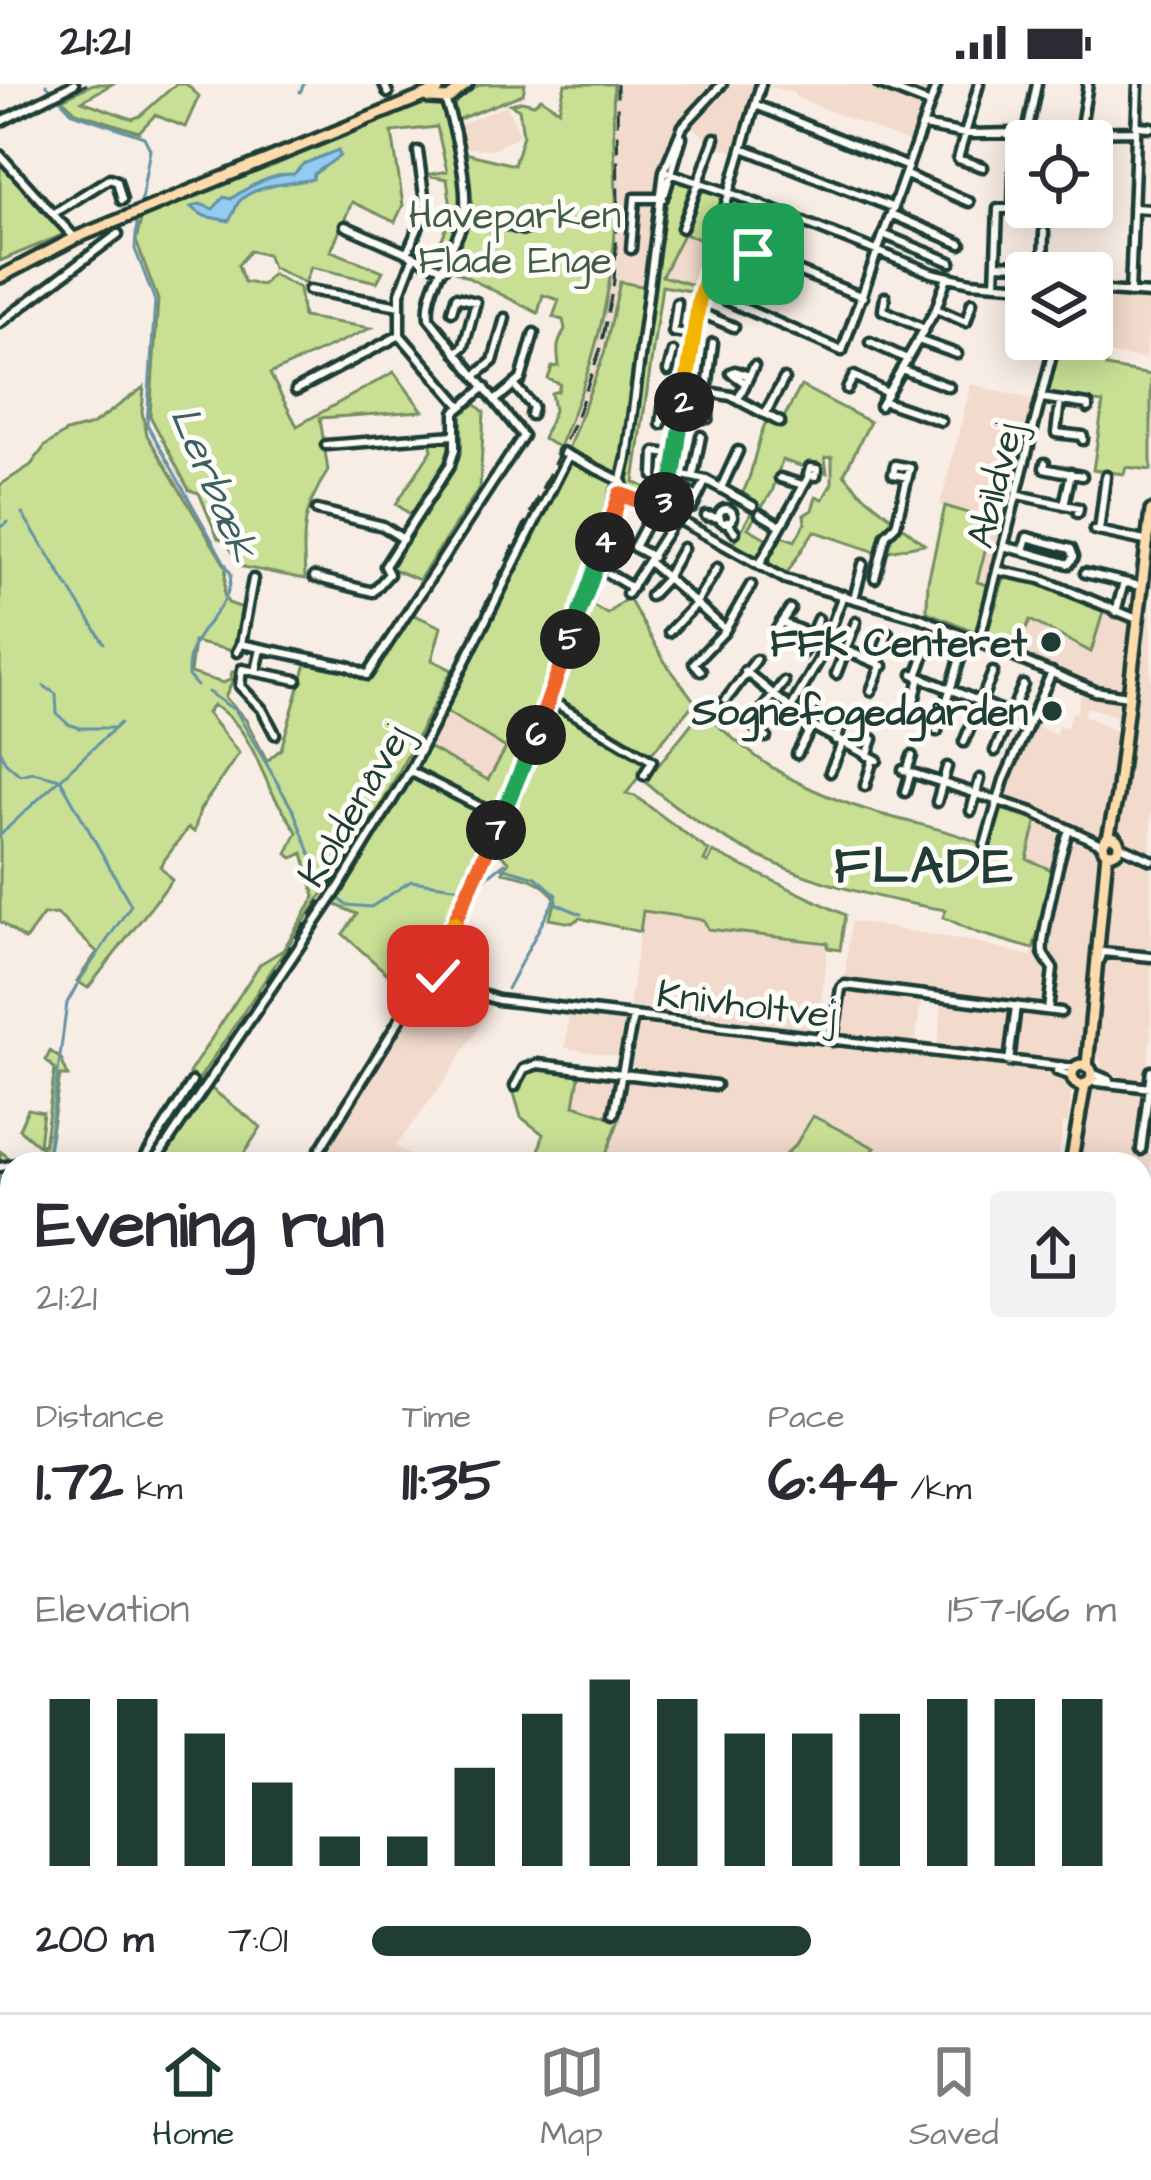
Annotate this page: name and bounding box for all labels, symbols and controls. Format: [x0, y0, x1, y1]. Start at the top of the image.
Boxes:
text: 21:21 [60, 11, 131, 73]
map controls [1005, 120, 1113, 360]
button: locate [1005, 120, 1113, 228]
park label: Haveparken Flade Enge [409, 190, 621, 289]
pin [702, 203, 804, 305]
icon: arrive [720, 221, 786, 287]
button: layers [1005, 252, 1113, 360]
pin: 2 [654, 372, 714, 432]
text: 2 [675, 379, 693, 425]
water label: Lerbæk [155, 398, 272, 572]
street label: Abildvej [954, 417, 1038, 554]
pin: 3 [634, 472, 694, 532]
text: 3 [656, 479, 672, 525]
pin: 4 [575, 512, 635, 572]
text: 4 [594, 519, 616, 565]
pin: 5 [540, 609, 600, 669]
text: 5 [558, 616, 582, 662]
place label: FFK Centeret [770, 618, 1027, 672]
marker: FFK Centeret [1038, 629, 1064, 655]
place label: Sognefogedgården [691, 687, 1028, 742]
marker: Sognefogedgården [1039, 698, 1065, 724]
pin: 6 [506, 705, 566, 765]
text: 6 [526, 712, 546, 758]
street label: Koldenåvej [286, 715, 425, 898]
pin: 7 [466, 800, 526, 860]
text: 7 [486, 807, 506, 853]
district label: FLADE [834, 832, 1016, 903]
pin [387, 925, 489, 1027]
icon: check [405, 943, 471, 1009]
street label: Knivholtvej [654, 968, 840, 1044]
text: Evening run [36, 1181, 384, 1273]
button: share [990, 1191, 1116, 1317]
text: 21:21 [36, 1272, 97, 1326]
text: Distance [36, 1394, 164, 1440]
text: Time [402, 1394, 471, 1440]
text: Pace [768, 1394, 845, 1440]
text: 1.72 [36, 1440, 123, 1523]
text: 11:35 [402, 1440, 500, 1523]
text: 6:44 [768, 1440, 897, 1523]
text: km [123, 1466, 183, 1512]
text: /km [897, 1466, 972, 1512]
text: Elevation [36, 1584, 190, 1638]
text: 157–166 m [947, 1584, 1116, 1638]
text: 200 m [36, 1914, 154, 1968]
text: 7:01 [228, 1914, 288, 1968]
tab: Home [152, 2039, 234, 2157]
tab: Map [539, 2039, 605, 2157]
tab: Saved [909, 2039, 999, 2157]

